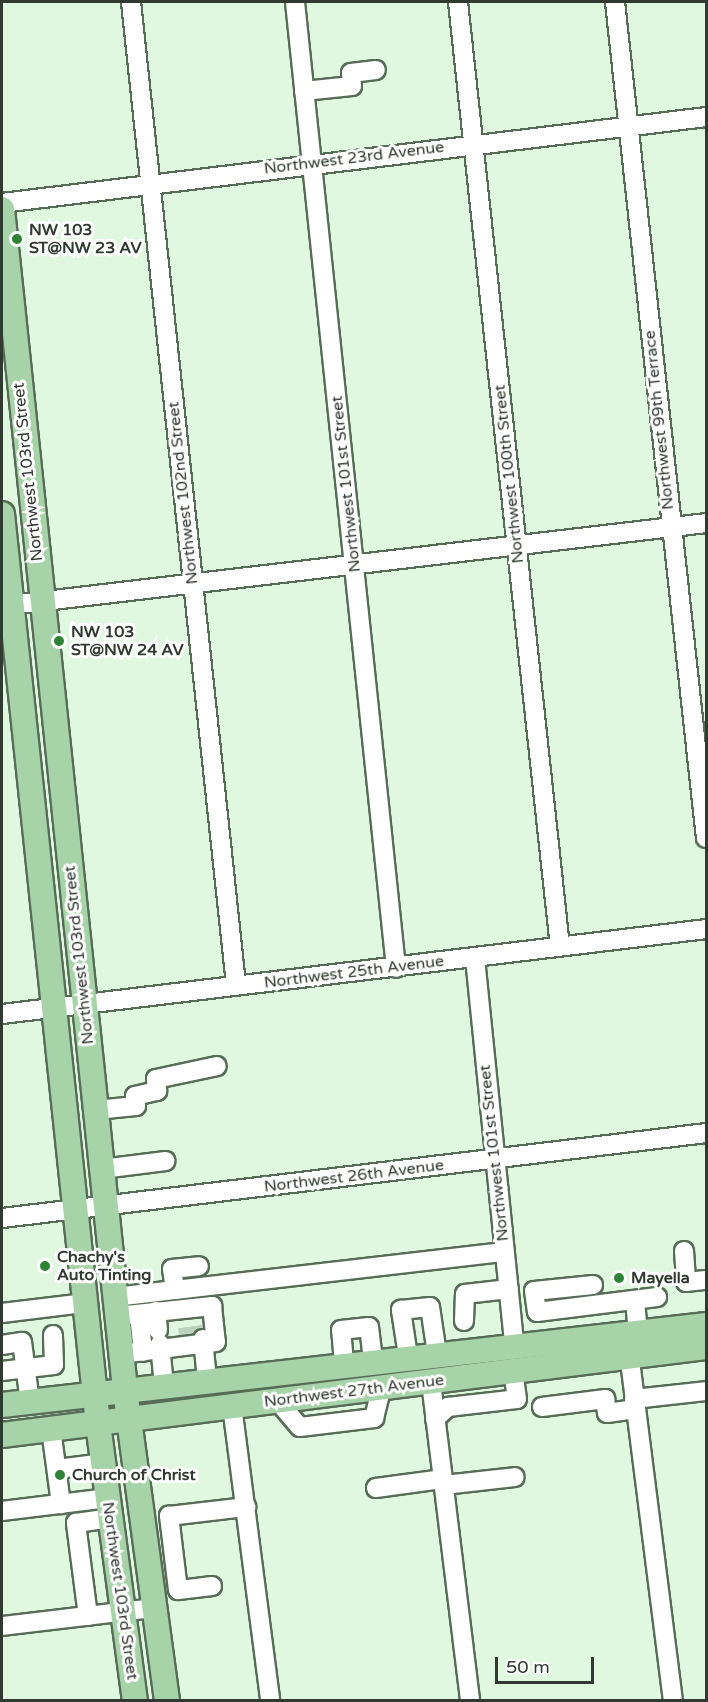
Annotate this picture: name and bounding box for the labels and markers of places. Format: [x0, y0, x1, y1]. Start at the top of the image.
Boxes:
place label: NW 103 ST@NW 23 AV [29, 220, 142, 258]
marker: NW 103 ST@NW 23 AV [10, 232, 24, 246]
place label: NW 103 ST@NW 24 AV [71, 622, 184, 660]
marker: NW 103 ST@NW 24 AV [52, 634, 66, 648]
place label: Chachy's Auto Tinting [57, 1247, 151, 1285]
marker: Chachy's Auto Tinting [38, 1259, 52, 1273]
place label: Mayella [631, 1268, 690, 1288]
marker: Mayella [612, 1271, 626, 1285]
place label: Church of Christ [72, 1465, 195, 1485]
marker: Church of Christ [53, 1468, 67, 1482]

